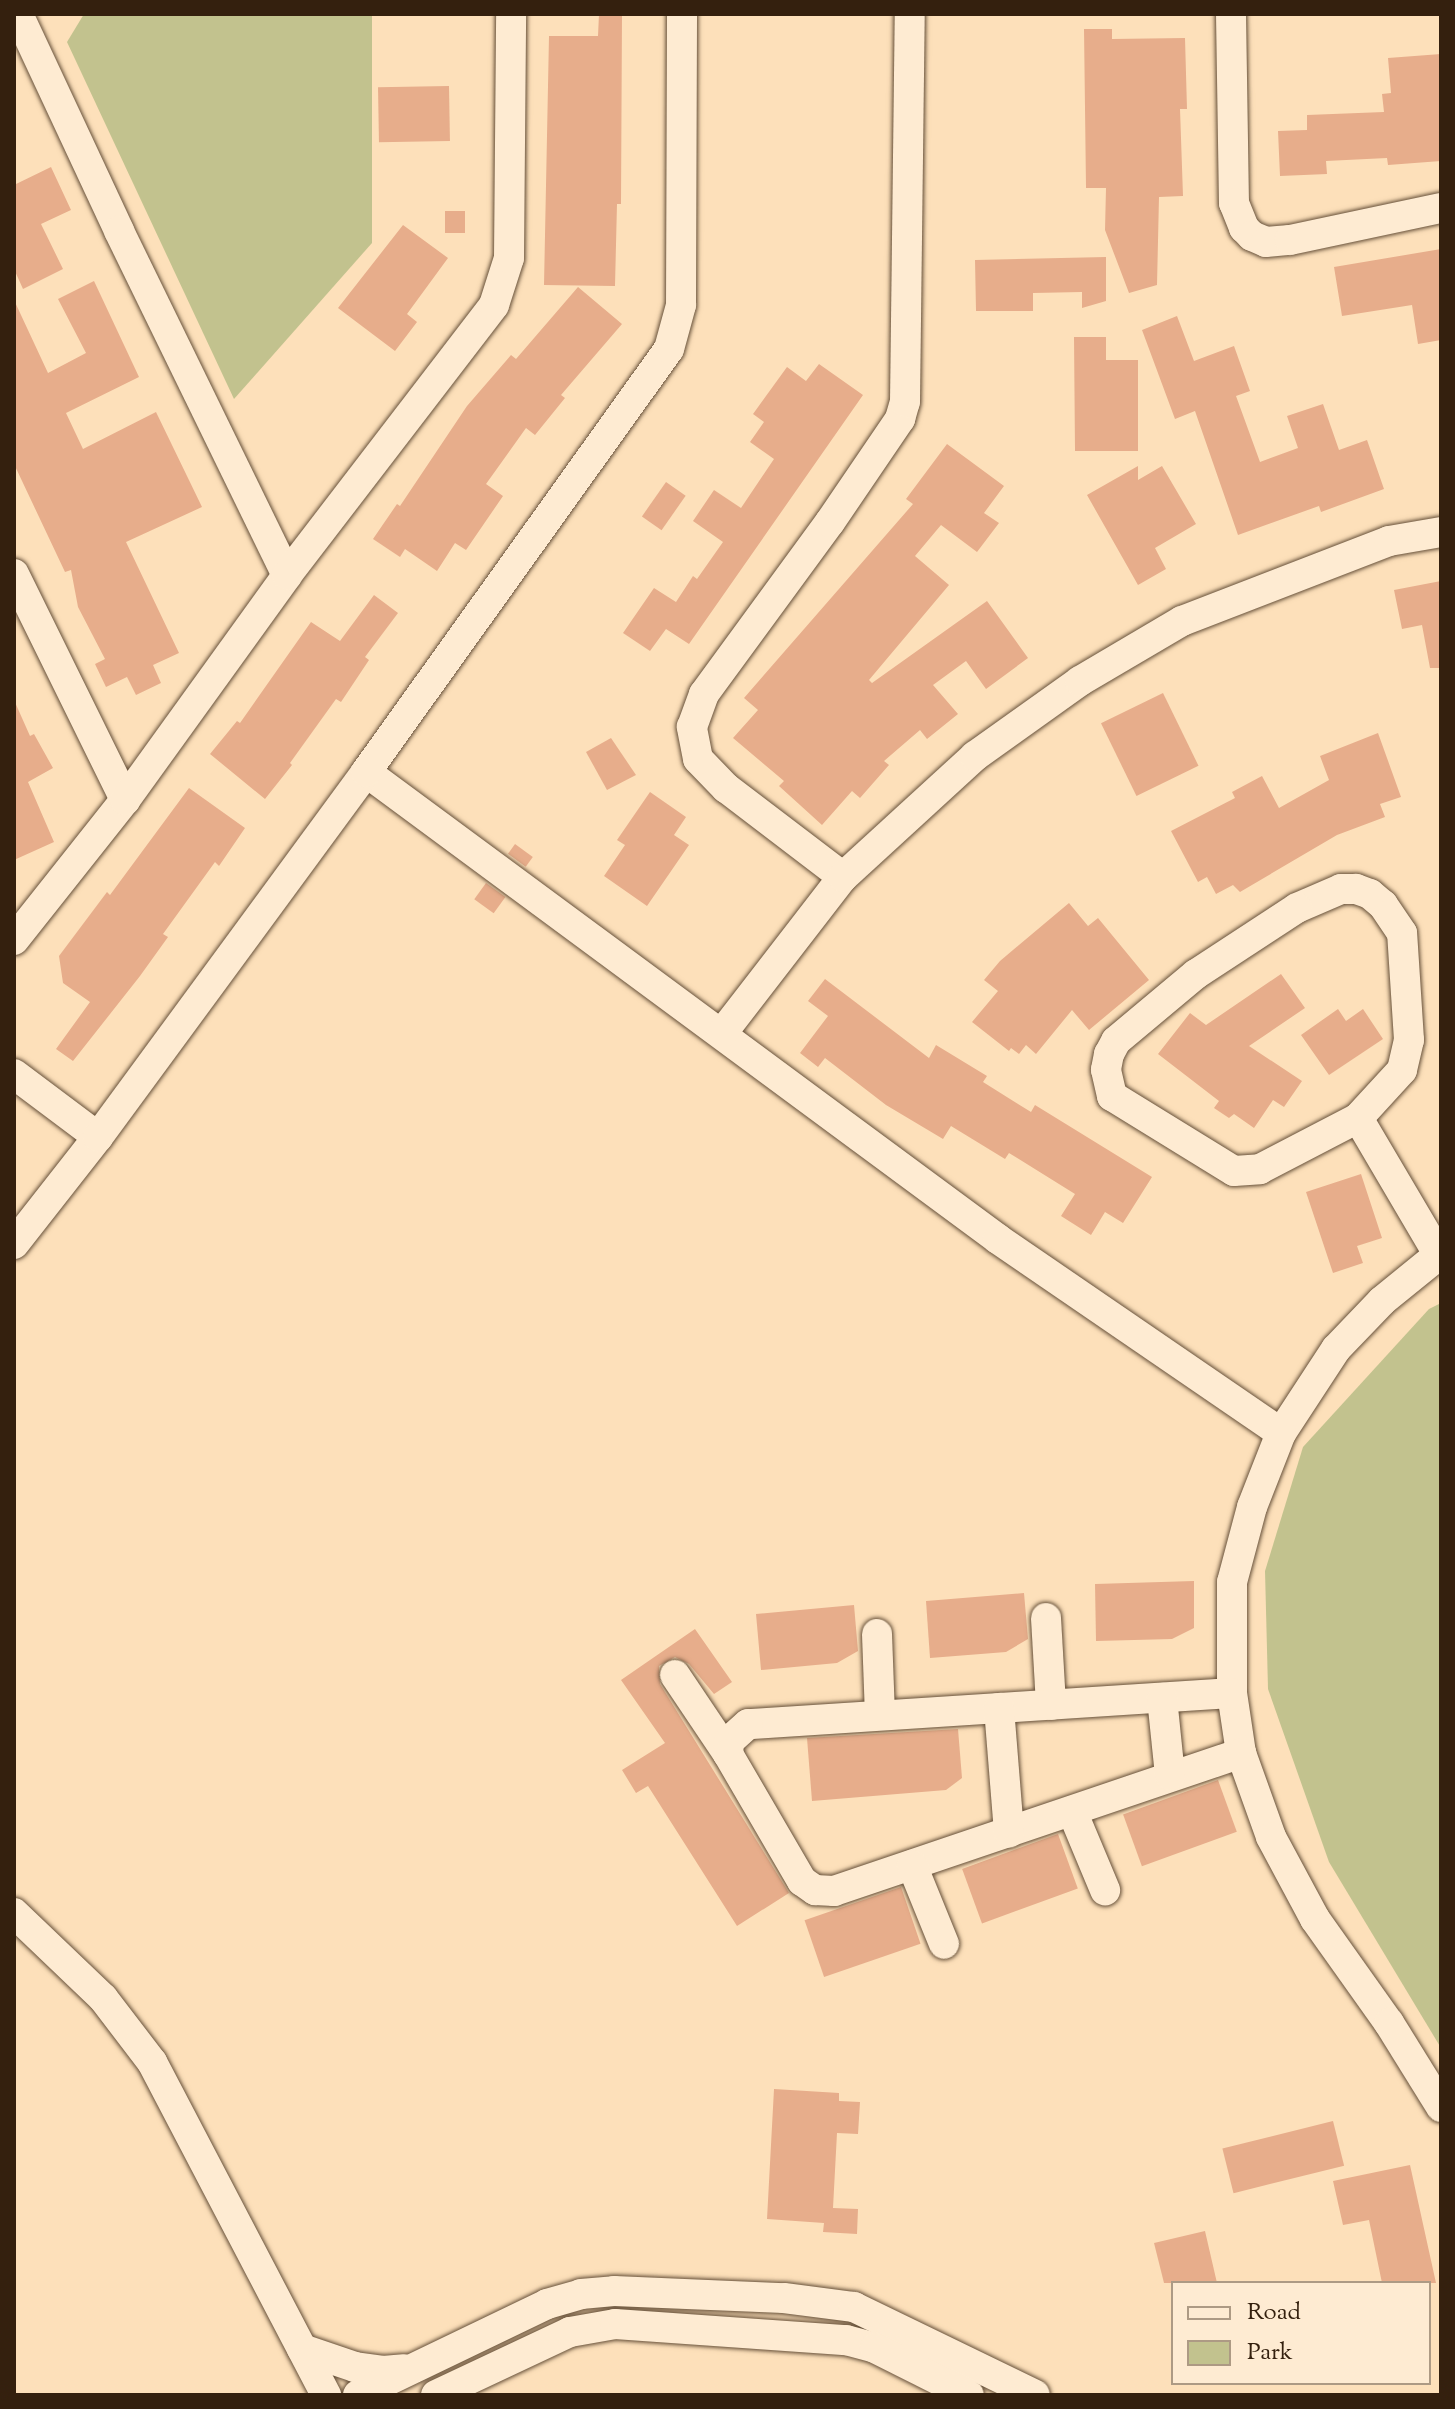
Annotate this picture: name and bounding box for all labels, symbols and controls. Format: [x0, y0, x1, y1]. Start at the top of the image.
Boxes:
legend [1171, 2281, 1431, 2385]
text: Road [1247, 2296, 1301, 2330]
text: Park [1247, 2336, 1293, 2370]

